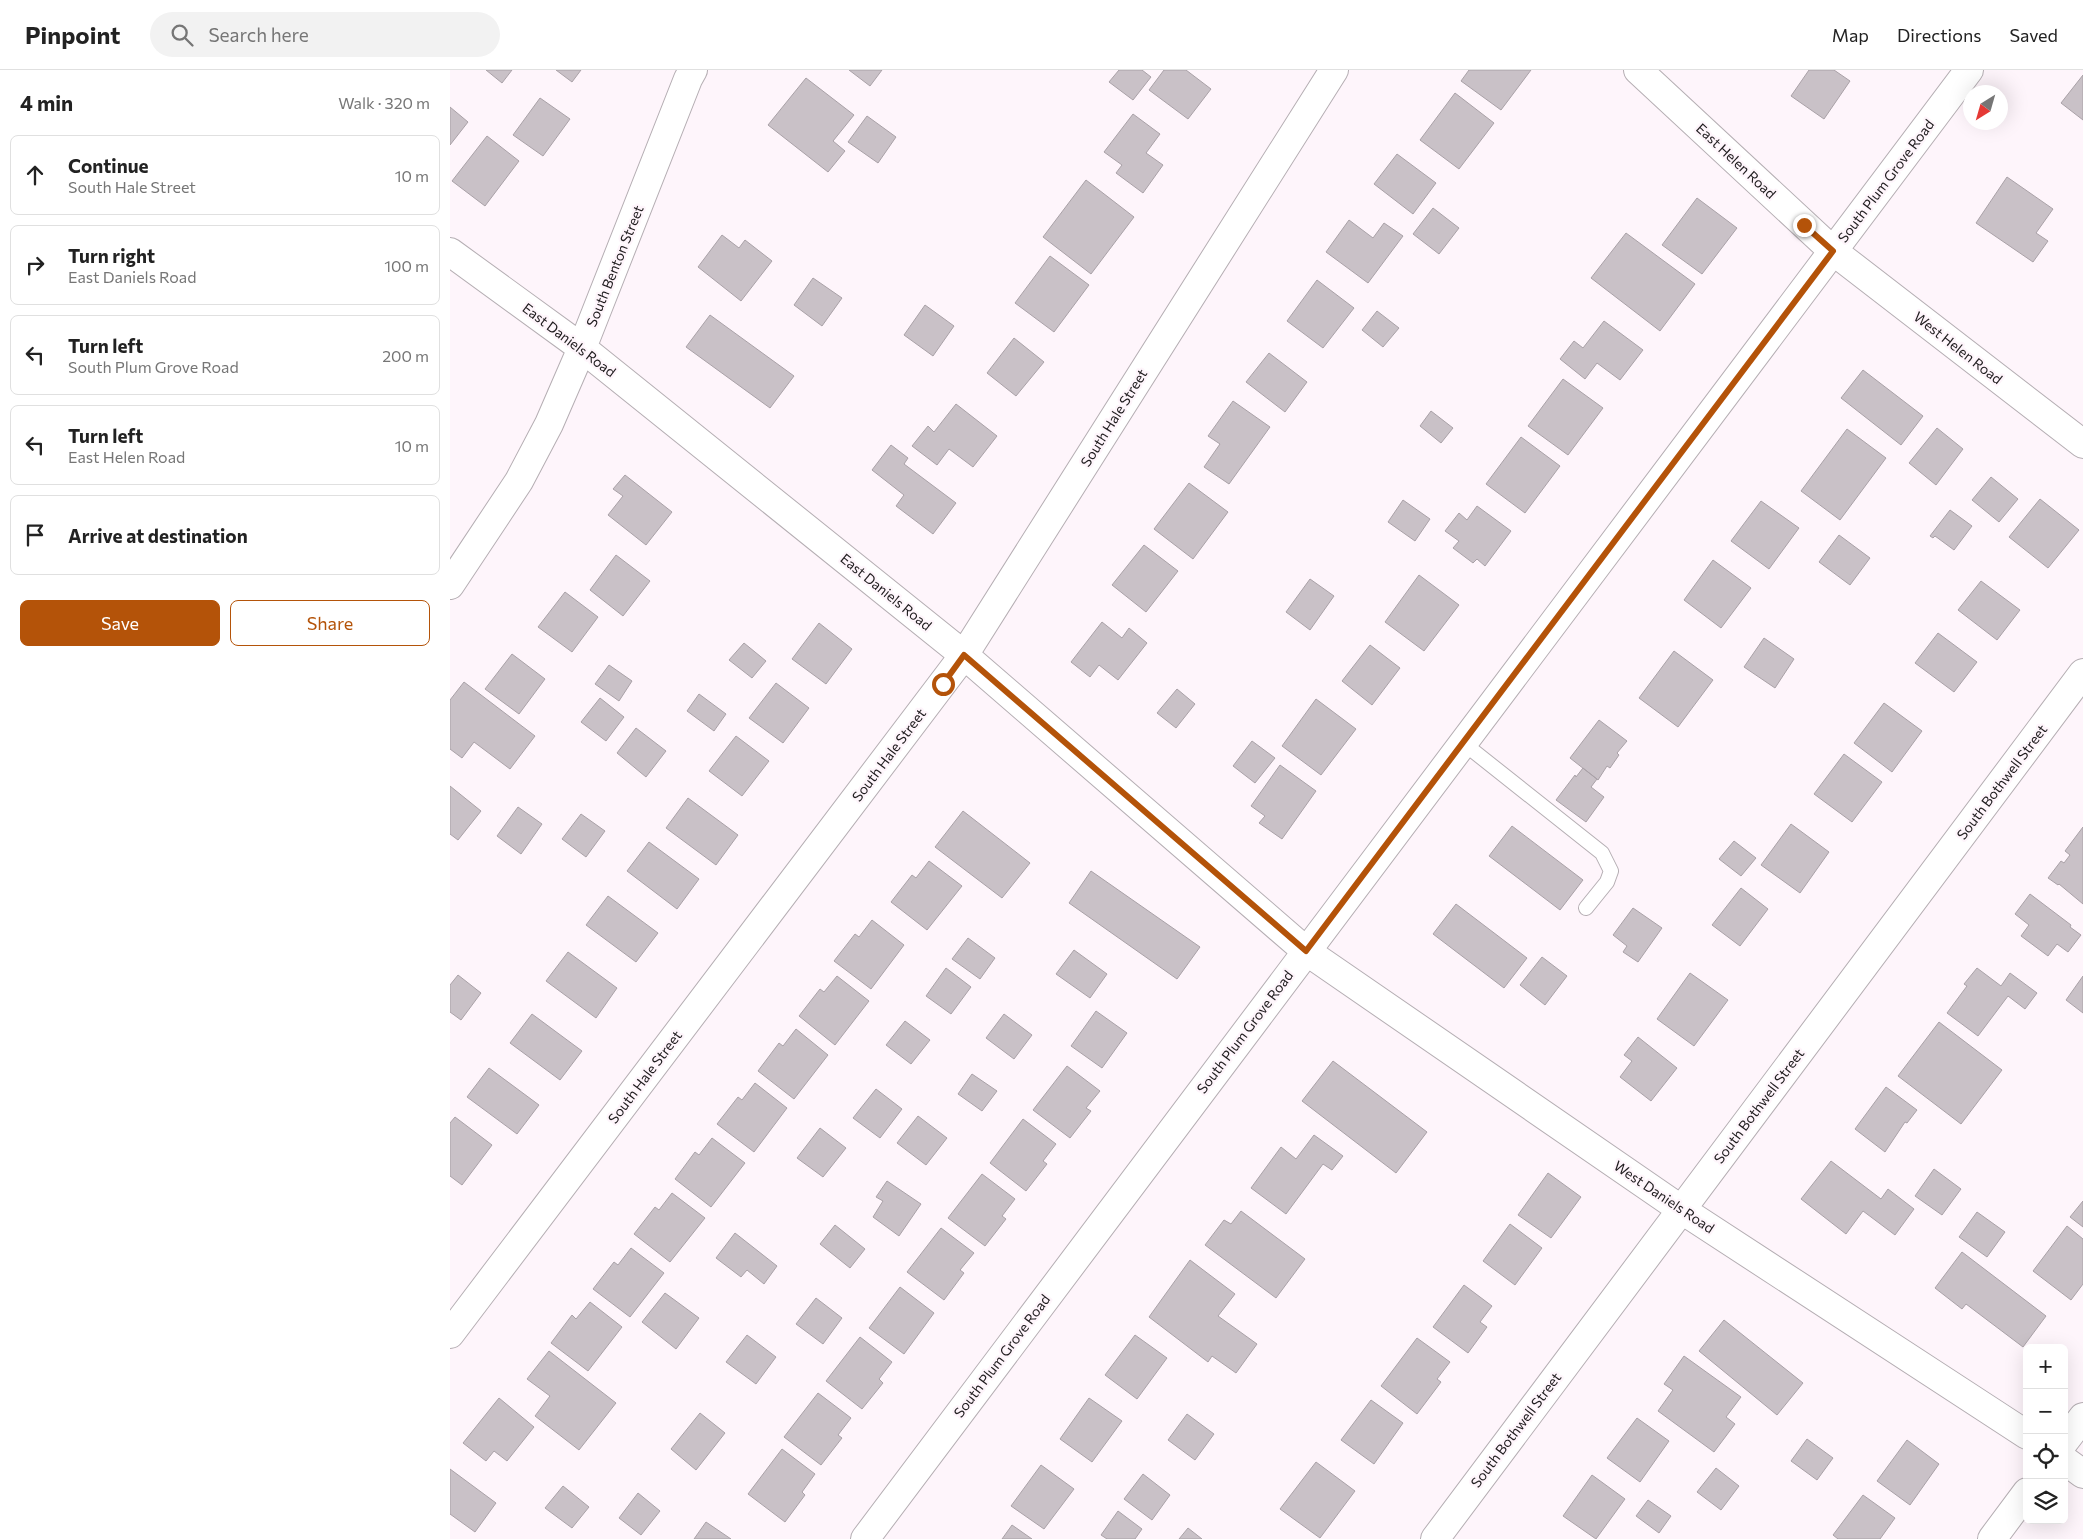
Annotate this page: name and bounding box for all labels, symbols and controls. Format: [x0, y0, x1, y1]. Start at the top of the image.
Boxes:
search box [150, 12, 500, 57]
text: Pinpoint [25, 20, 120, 49]
icon: search [168, 21, 196, 49]
text: Search here [208, 23, 309, 46]
text: Map [1832, 24, 1869, 46]
text: Directions [1897, 24, 1981, 46]
text: Saved [2009, 24, 2058, 46]
north arrow [1963, 85, 2008, 130]
text: 4 min [20, 90, 73, 115]
text: Walk · 320 m [338, 93, 430, 112]
street label: South Plum Grove Road [1834, 116, 1937, 245]
street label: East Helen Road [1693, 119, 1780, 202]
text: Continue [68, 154, 148, 177]
icon: ahead [21, 161, 49, 189]
text: 10 m [395, 166, 429, 185]
text: South Hale Street [68, 177, 196, 196]
street label: South Benton Street [582, 202, 647, 329]
route end [1793, 214, 1816, 237]
text: Turn right [68, 244, 155, 267]
icon: right [21, 251, 49, 279]
text: 100 m [384, 256, 429, 275]
text: East Daniels Road [68, 267, 196, 286]
street label: East Daniels Road [519, 299, 619, 380]
street label: West Helen Road [1911, 308, 2006, 387]
text: Turn left [68, 334, 143, 357]
icon: left [21, 341, 49, 369]
text: 200 m [382, 346, 429, 365]
text: South Plum Grove Road [68, 357, 239, 376]
street label: South Hale Street [1077, 366, 1151, 470]
text: Turn left [68, 424, 143, 447]
icon: left [21, 431, 49, 459]
text: 10 m [395, 436, 429, 455]
text: East Helen Road [68, 447, 185, 466]
icon: arrive [21, 521, 49, 549]
text: Arrive at destination [68, 524, 248, 547]
street label: East Daniels Road [837, 550, 935, 634]
button: Save [20, 600, 220, 646]
button: Share [230, 600, 430, 646]
route start [932, 673, 955, 696]
street label: South Hale Street [848, 705, 929, 804]
street label: South Bothwell Street [1953, 721, 2051, 843]
street label: South Plum Grove Road [1193, 967, 1296, 1096]
street label: South Hale Street [604, 1027, 685, 1126]
street label: South Bothwell Street [1710, 1045, 1808, 1167]
street label: West Daniels Road [1611, 1157, 1718, 1236]
street label: South Plum Grove Road [950, 1291, 1053, 1420]
map controls [2023, 1344, 2068, 1524]
button: + [2023, 1344, 2068, 1389]
street label: South Bothwell Street [1467, 1369, 1565, 1491]
button: − [2023, 1389, 2068, 1434]
button: locate [2023, 1434, 2068, 1479]
button: layers [2023, 1479, 2068, 1524]

